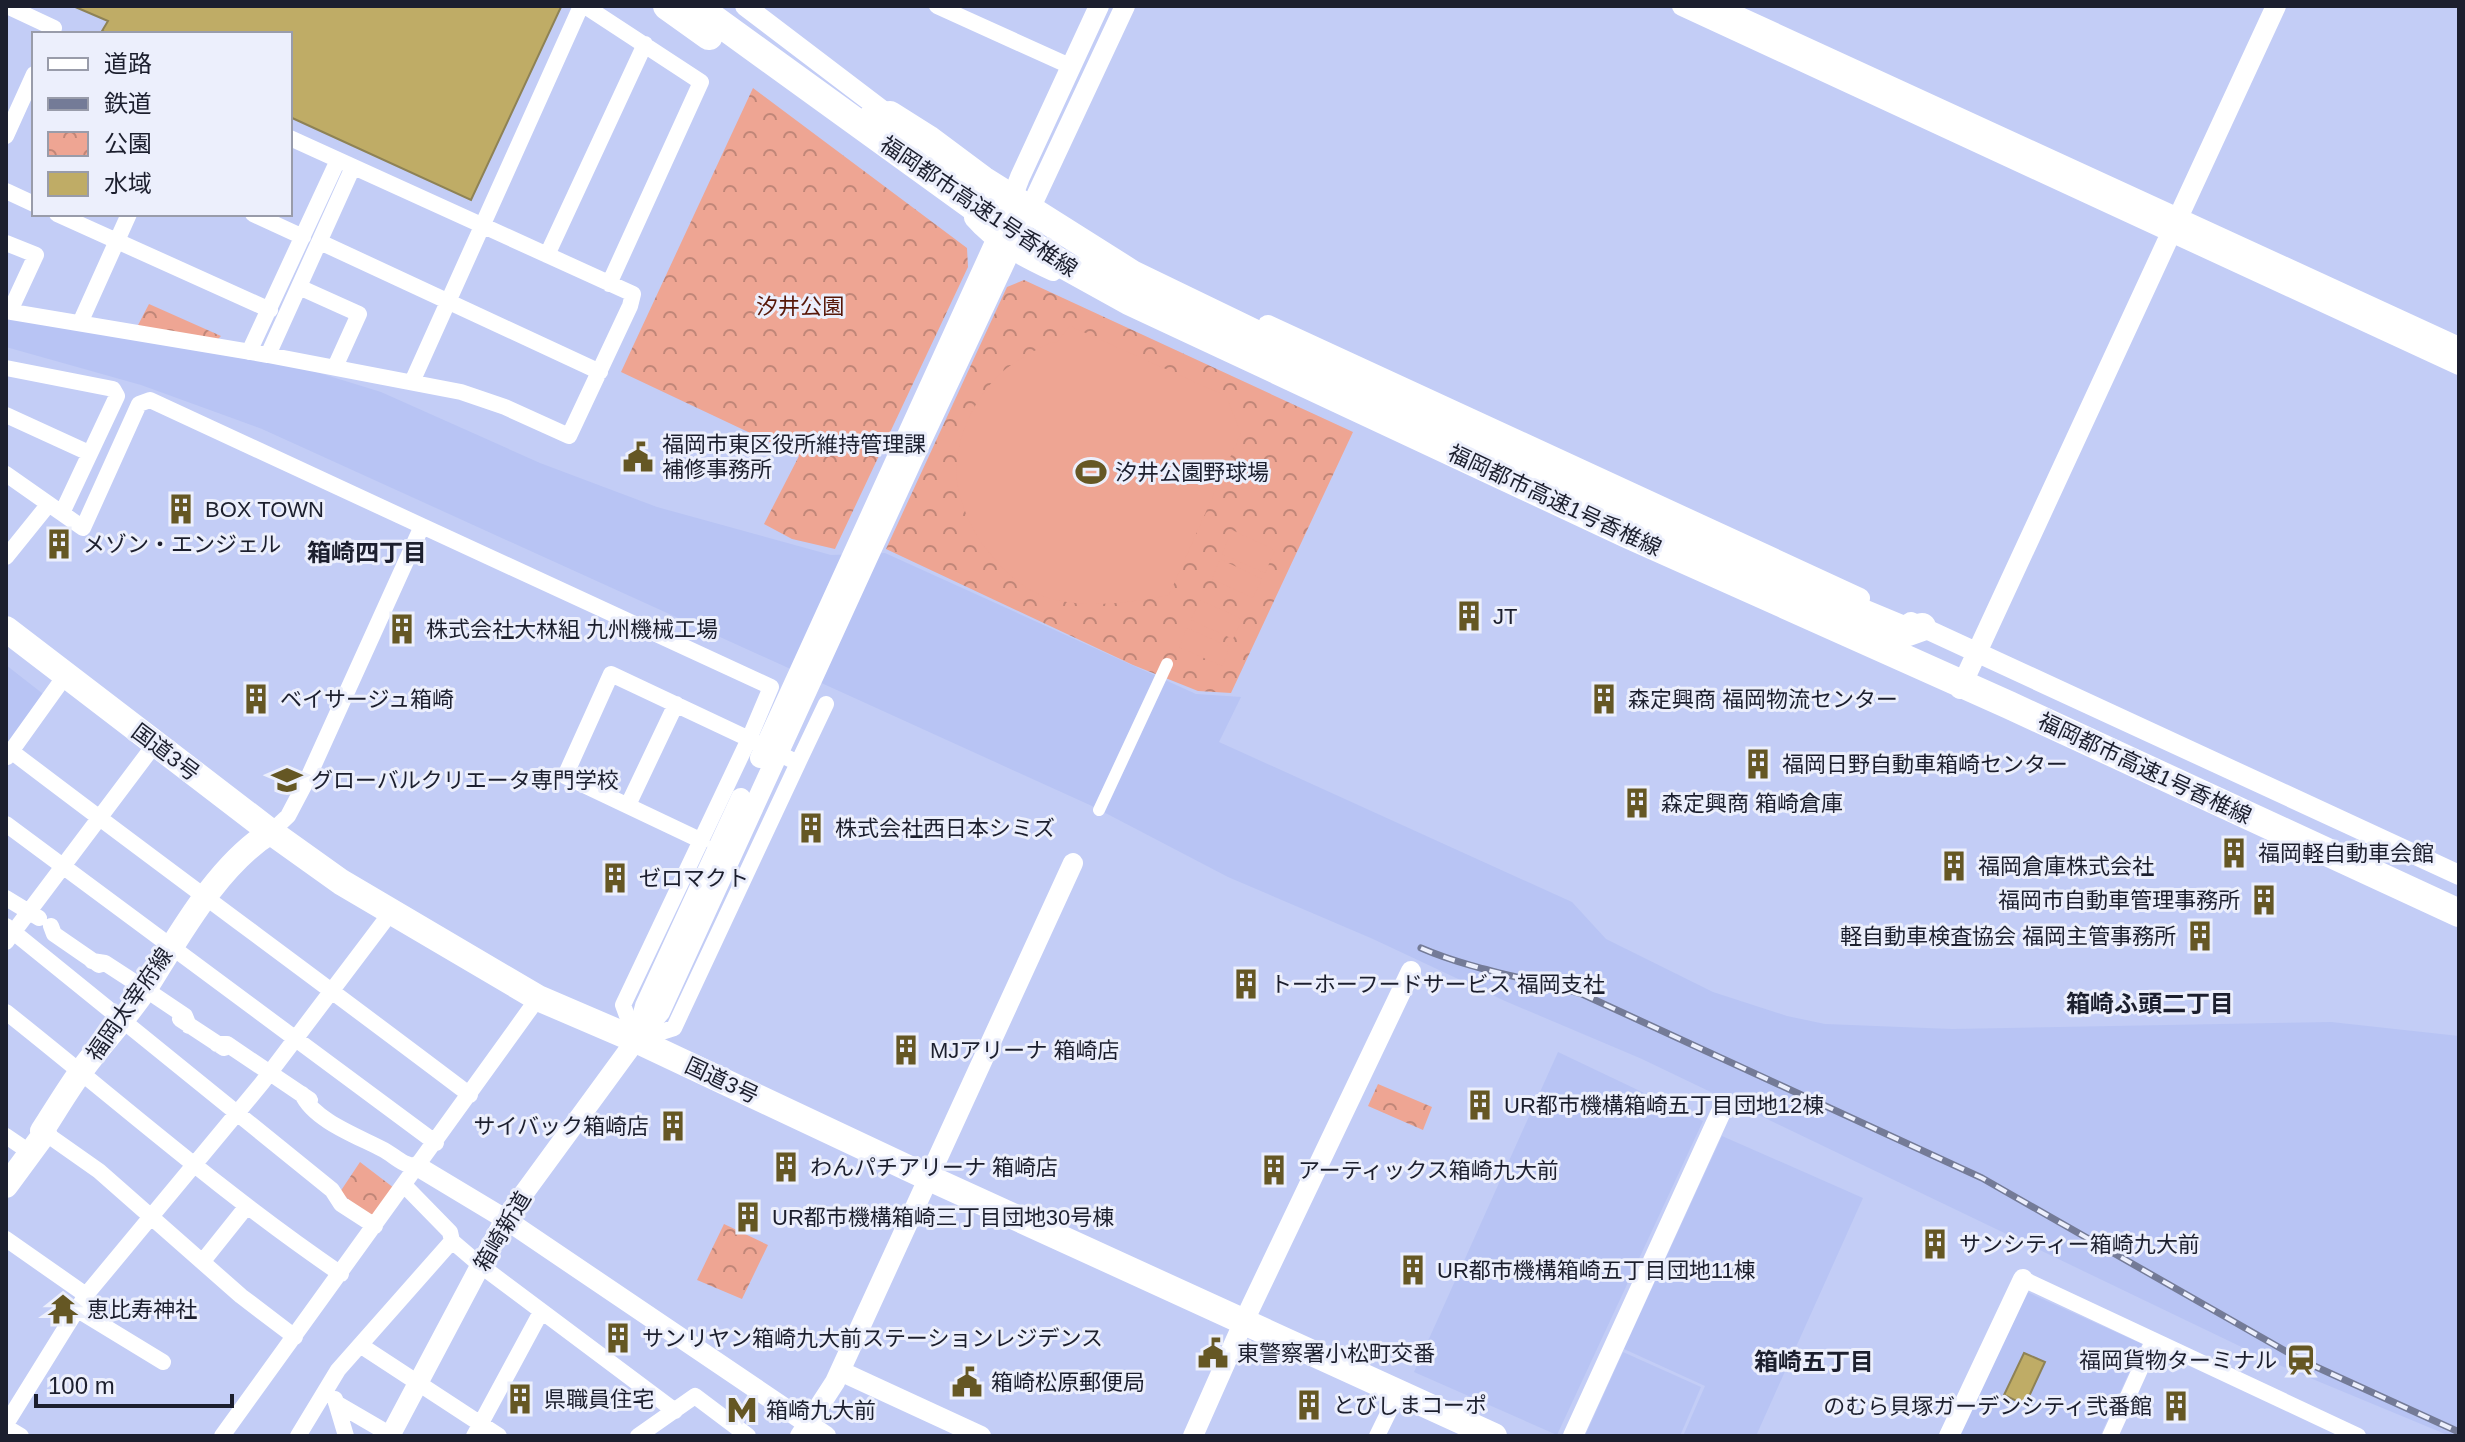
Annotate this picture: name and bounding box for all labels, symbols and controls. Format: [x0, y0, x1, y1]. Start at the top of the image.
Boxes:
legend [32, 32, 292, 216]
text: 道路 [104, 50, 152, 77]
text: 鉄道 [104, 90, 152, 117]
text: 公園 [104, 130, 152, 157]
street label: 福岡都市高速1号香椎線 [875, 131, 1082, 282]
text: 水域 [104, 170, 152, 197]
park label: 汐井公園 [756, 294, 844, 319]
place label: 福岡市東区役所維持管理課 補修事務所 [662, 432, 926, 482]
public building icon: 福岡市東区役所維持管理課 補修事務所 [621, 440, 655, 474]
street label: 福岡都市高速1号香椎線 [1444, 440, 1665, 561]
sports icon: 汐井公園野球場 [1074, 455, 1108, 489]
place label: 汐井公園野球場 [1115, 460, 1269, 485]
building icon: BOX TOWN [164, 492, 198, 526]
place label: BOX TOWN [205, 497, 324, 522]
building icon: メゾン・エンジェル [42, 527, 76, 561]
place label: メゾン・エンジェル [83, 532, 281, 557]
district label: 箱崎四丁目 [307, 539, 427, 566]
building icon: JT [1452, 599, 1486, 633]
place label: JT [1493, 604, 1517, 629]
building icon: 株式会社大林組 九州機械工場 [385, 612, 419, 646]
place label: 株式会社大林組 九州機械工場 [426, 617, 718, 642]
building icon: ベイサージュ箱崎 [239, 682, 273, 716]
building icon: 森定興商 福岡物流センター [1587, 682, 1621, 716]
place label: ベイサージュ箱崎 [280, 687, 454, 712]
place label: 森定興商 福岡物流センター [1628, 687, 1898, 712]
street label: 福岡都市高速1号香椎線 [2034, 708, 2255, 829]
street label: 国道3号 [127, 719, 204, 786]
building icon: 福岡日野自動車箱崎センター [1741, 747, 1775, 781]
place label: 福岡日野自動車箱崎センター [1782, 752, 2068, 777]
school or university icon: グローバルクリエータ専門学校 [270, 763, 304, 797]
place label: グローバルクリエータ専門学校 [311, 768, 619, 793]
building icon: 森定興商 箱崎倉庫 [1620, 786, 1654, 820]
place label: 森定興商 箱崎倉庫 [1661, 791, 1843, 816]
building icon: 株式会社西日本シミズ [794, 811, 828, 845]
place label: 株式会社西日本シミズ [835, 816, 1055, 841]
building icon: 福岡軽自動車会館 [2217, 836, 2251, 870]
place label: 福岡軽自動車会館 [2258, 841, 2434, 866]
building icon: 福岡倉庫株式会社 [1937, 849, 1971, 883]
place label: 福岡倉庫株式会社 [1978, 854, 2154, 879]
building icon: ゼロマクト [598, 861, 632, 895]
place label: ゼロマクト [639, 866, 749, 891]
building icon: 福岡市自動車管理事務所 [2247, 883, 2281, 917]
place label: 福岡市自動車管理事務所 [1998, 888, 2240, 913]
building icon: 軽自動車検査協会 福岡主管事務所 [2183, 919, 2217, 953]
place label: 軽自動車検査協会 福岡主管事務所 [1840, 924, 2176, 949]
street label: 福岡太宰府線 [81, 943, 178, 1066]
building icon: トーホーフードサービス 福岡支社 [1229, 967, 1263, 1001]
place label: トーホーフードサービス 福岡支社 [1270, 972, 1605, 997]
district label: 箱崎ふ頭二丁目 [2066, 990, 2234, 1017]
building icon: MJアリーナ 箱崎店 [889, 1033, 923, 1067]
place label: MJアリーナ 箱崎店 [930, 1038, 1119, 1063]
street label: 国道3号 [681, 1053, 763, 1108]
building icon: UR都市機構箱崎五丁目団地12棟 [1463, 1088, 1497, 1122]
place label: UR都市機構箱崎五丁目団地12棟 [1504, 1093, 1824, 1118]
building icon: サイバック箱崎店 [656, 1109, 690, 1143]
place label: サイバック箱崎店 [473, 1114, 649, 1139]
building icon: わんパチアリーナ 箱崎店 [769, 1150, 803, 1184]
building icon: アーティックス箱崎九大前 [1257, 1153, 1291, 1187]
place label: わんパチアリーナ 箱崎店 [810, 1155, 1058, 1180]
place label: アーティックス箱崎九大前 [1298, 1158, 1559, 1183]
street label: 箱崎新道 [469, 1187, 536, 1275]
building icon: UR都市機構箱崎三丁目団地30号棟 [731, 1200, 765, 1234]
place label: UR都市機構箱崎三丁目団地30号棟 [772, 1205, 1114, 1230]
building icon: サンシティー箱崎九大前 [1918, 1227, 1952, 1261]
place label: サンシティー箱崎九大前 [1959, 1232, 2200, 1257]
building icon: UR都市機構箱崎五丁目団地11棟 [1396, 1253, 1430, 1287]
place label: UR都市機構箱崎五丁目団地11棟 [1437, 1258, 1756, 1283]
temple icon: 恵比寿神社 [46, 1292, 80, 1326]
place label: 恵比寿神社 [87, 1297, 197, 1322]
building icon: サンリヤン箱崎九大前ステーションレジデンス [601, 1321, 635, 1355]
place label: サンリヤン箱崎九大前ステーションレジデンス [642, 1326, 1103, 1351]
public building icon: 東警察署小松町交番 [1196, 1336, 1230, 1370]
place label: 東警察署小松町交番 [1237, 1341, 1435, 1366]
station icon: 福岡貨物ターミナル [2284, 1343, 2318, 1377]
district label: 箱崎五丁目 [1754, 1348, 1874, 1375]
place label: 福岡貨物ターミナル [2079, 1348, 2277, 1373]
scale bar [36, 1358, 232, 1408]
public building icon: 箱崎松原郵便局 [950, 1365, 984, 1399]
place label: 箱崎松原郵便局 [991, 1370, 1145, 1395]
text: 100 m [48, 1372, 115, 1399]
building icon: 県職員住宅 [503, 1382, 537, 1416]
place label: 県職員住宅 [544, 1387, 654, 1412]
building icon: とびしまコーポ [1292, 1388, 1326, 1422]
building icon: のむら貝塚ガーデンシティ弐番館 [2159, 1389, 2193, 1423]
metro station icon: 箱崎九大前 [725, 1393, 759, 1427]
place label: とびしまコーポ [1333, 1393, 1487, 1418]
place label: のむら貝塚ガーデンシティ弐番館 [1823, 1394, 2152, 1419]
place label: 箱崎九大前 [766, 1398, 876, 1423]

